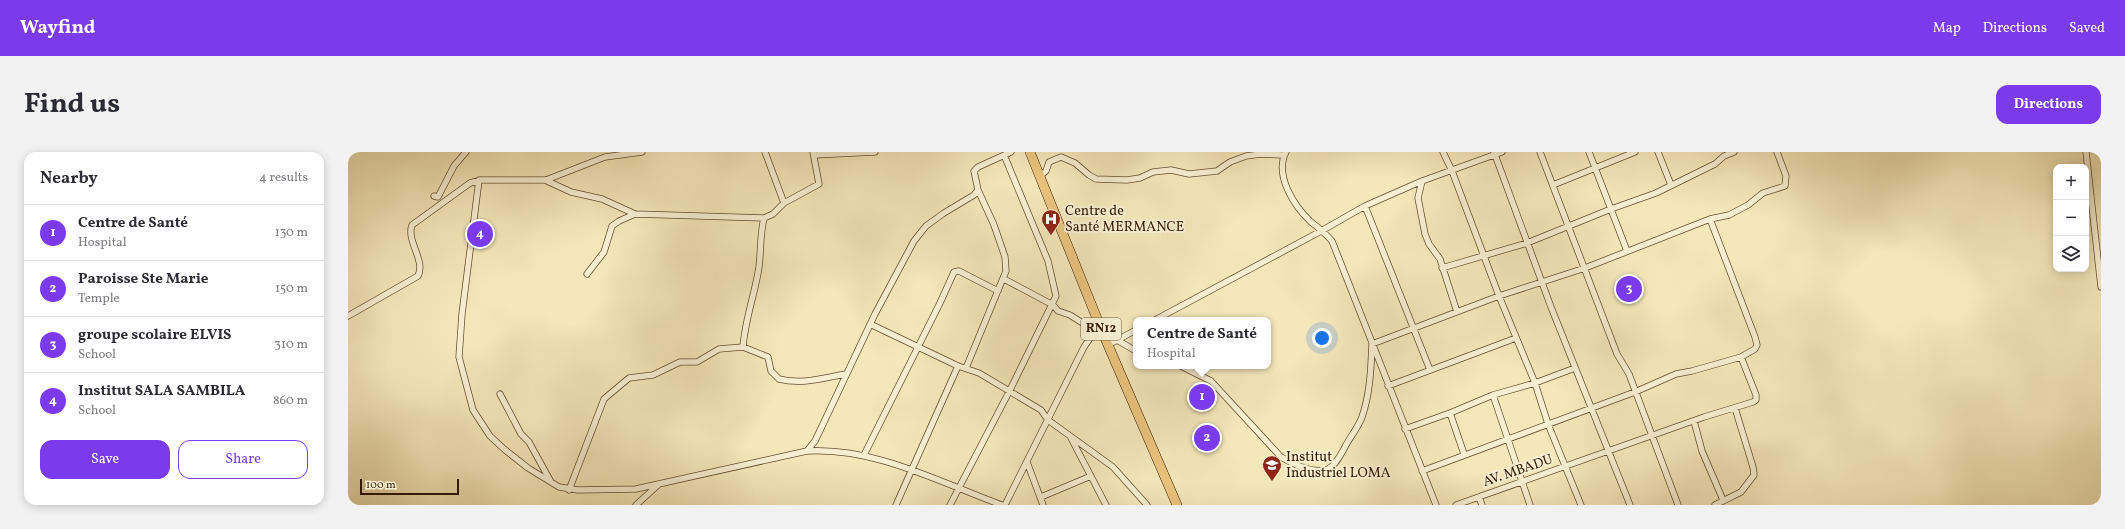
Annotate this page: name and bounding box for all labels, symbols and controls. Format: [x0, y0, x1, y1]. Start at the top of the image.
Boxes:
text: Wayfind [20, 15, 95, 41]
text: Map [1933, 19, 1961, 38]
text: Directions [1983, 19, 2047, 38]
text: Saved [2069, 19, 2105, 38]
text: Find us [24, 85, 120, 124]
button: Directions [1996, 85, 2101, 124]
map controls [2053, 164, 2089, 272]
button: + [2053, 164, 2089, 200]
text: Nearby [40, 167, 98, 190]
text: 4 results [259, 169, 308, 187]
button: − [2053, 200, 2089, 236]
place label: Centre de Santé MERMANCE [1065, 202, 1184, 237]
hospital icon: Centre de Santé MERMANCE [1040, 208, 1062, 236]
text: Centre de Santé [78, 213, 188, 234]
pin: 4 [467, 219, 493, 249]
text: 1 [50, 224, 56, 242]
text: 130 m [275, 224, 308, 242]
text: Hospital [78, 234, 127, 252]
button: layers [2053, 236, 2089, 272]
text: Paroisse Ste Marie [78, 269, 208, 290]
pin: 3 [1616, 274, 1642, 304]
text: 2 [50, 280, 56, 298]
text: 150 m [275, 280, 308, 298]
text: Temple [78, 290, 120, 308]
popup [1133, 317, 1271, 369]
road number: RN12 [1081, 318, 1121, 340]
text: Centre de Santé [1147, 324, 1257, 345]
text: groupe scolaire ELVIS [78, 325, 231, 346]
your location [1312, 328, 1332, 348]
text: 3 [50, 336, 56, 354]
text: 310 m [274, 336, 308, 354]
text: Hospital [1147, 345, 1196, 363]
text: School [78, 346, 116, 364]
text: Institut SALA SAMBILA [78, 381, 246, 402]
pin: 1 [1189, 382, 1215, 412]
text: 4 [49, 392, 57, 410]
text: 860 m [273, 392, 308, 410]
text: School [78, 402, 116, 420]
pin: 2 [1194, 423, 1220, 453]
button: Save [40, 440, 170, 479]
button: Share [178, 440, 308, 479]
place label: Institut Industriel LOMA [1286, 448, 1391, 483]
street label: AV. MBADU [1481, 450, 1555, 492]
school or university icon: Institut Industriel LOMA [1261, 454, 1283, 482]
scale bar [360, 477, 459, 496]
text: 100 m [366, 478, 396, 493]

